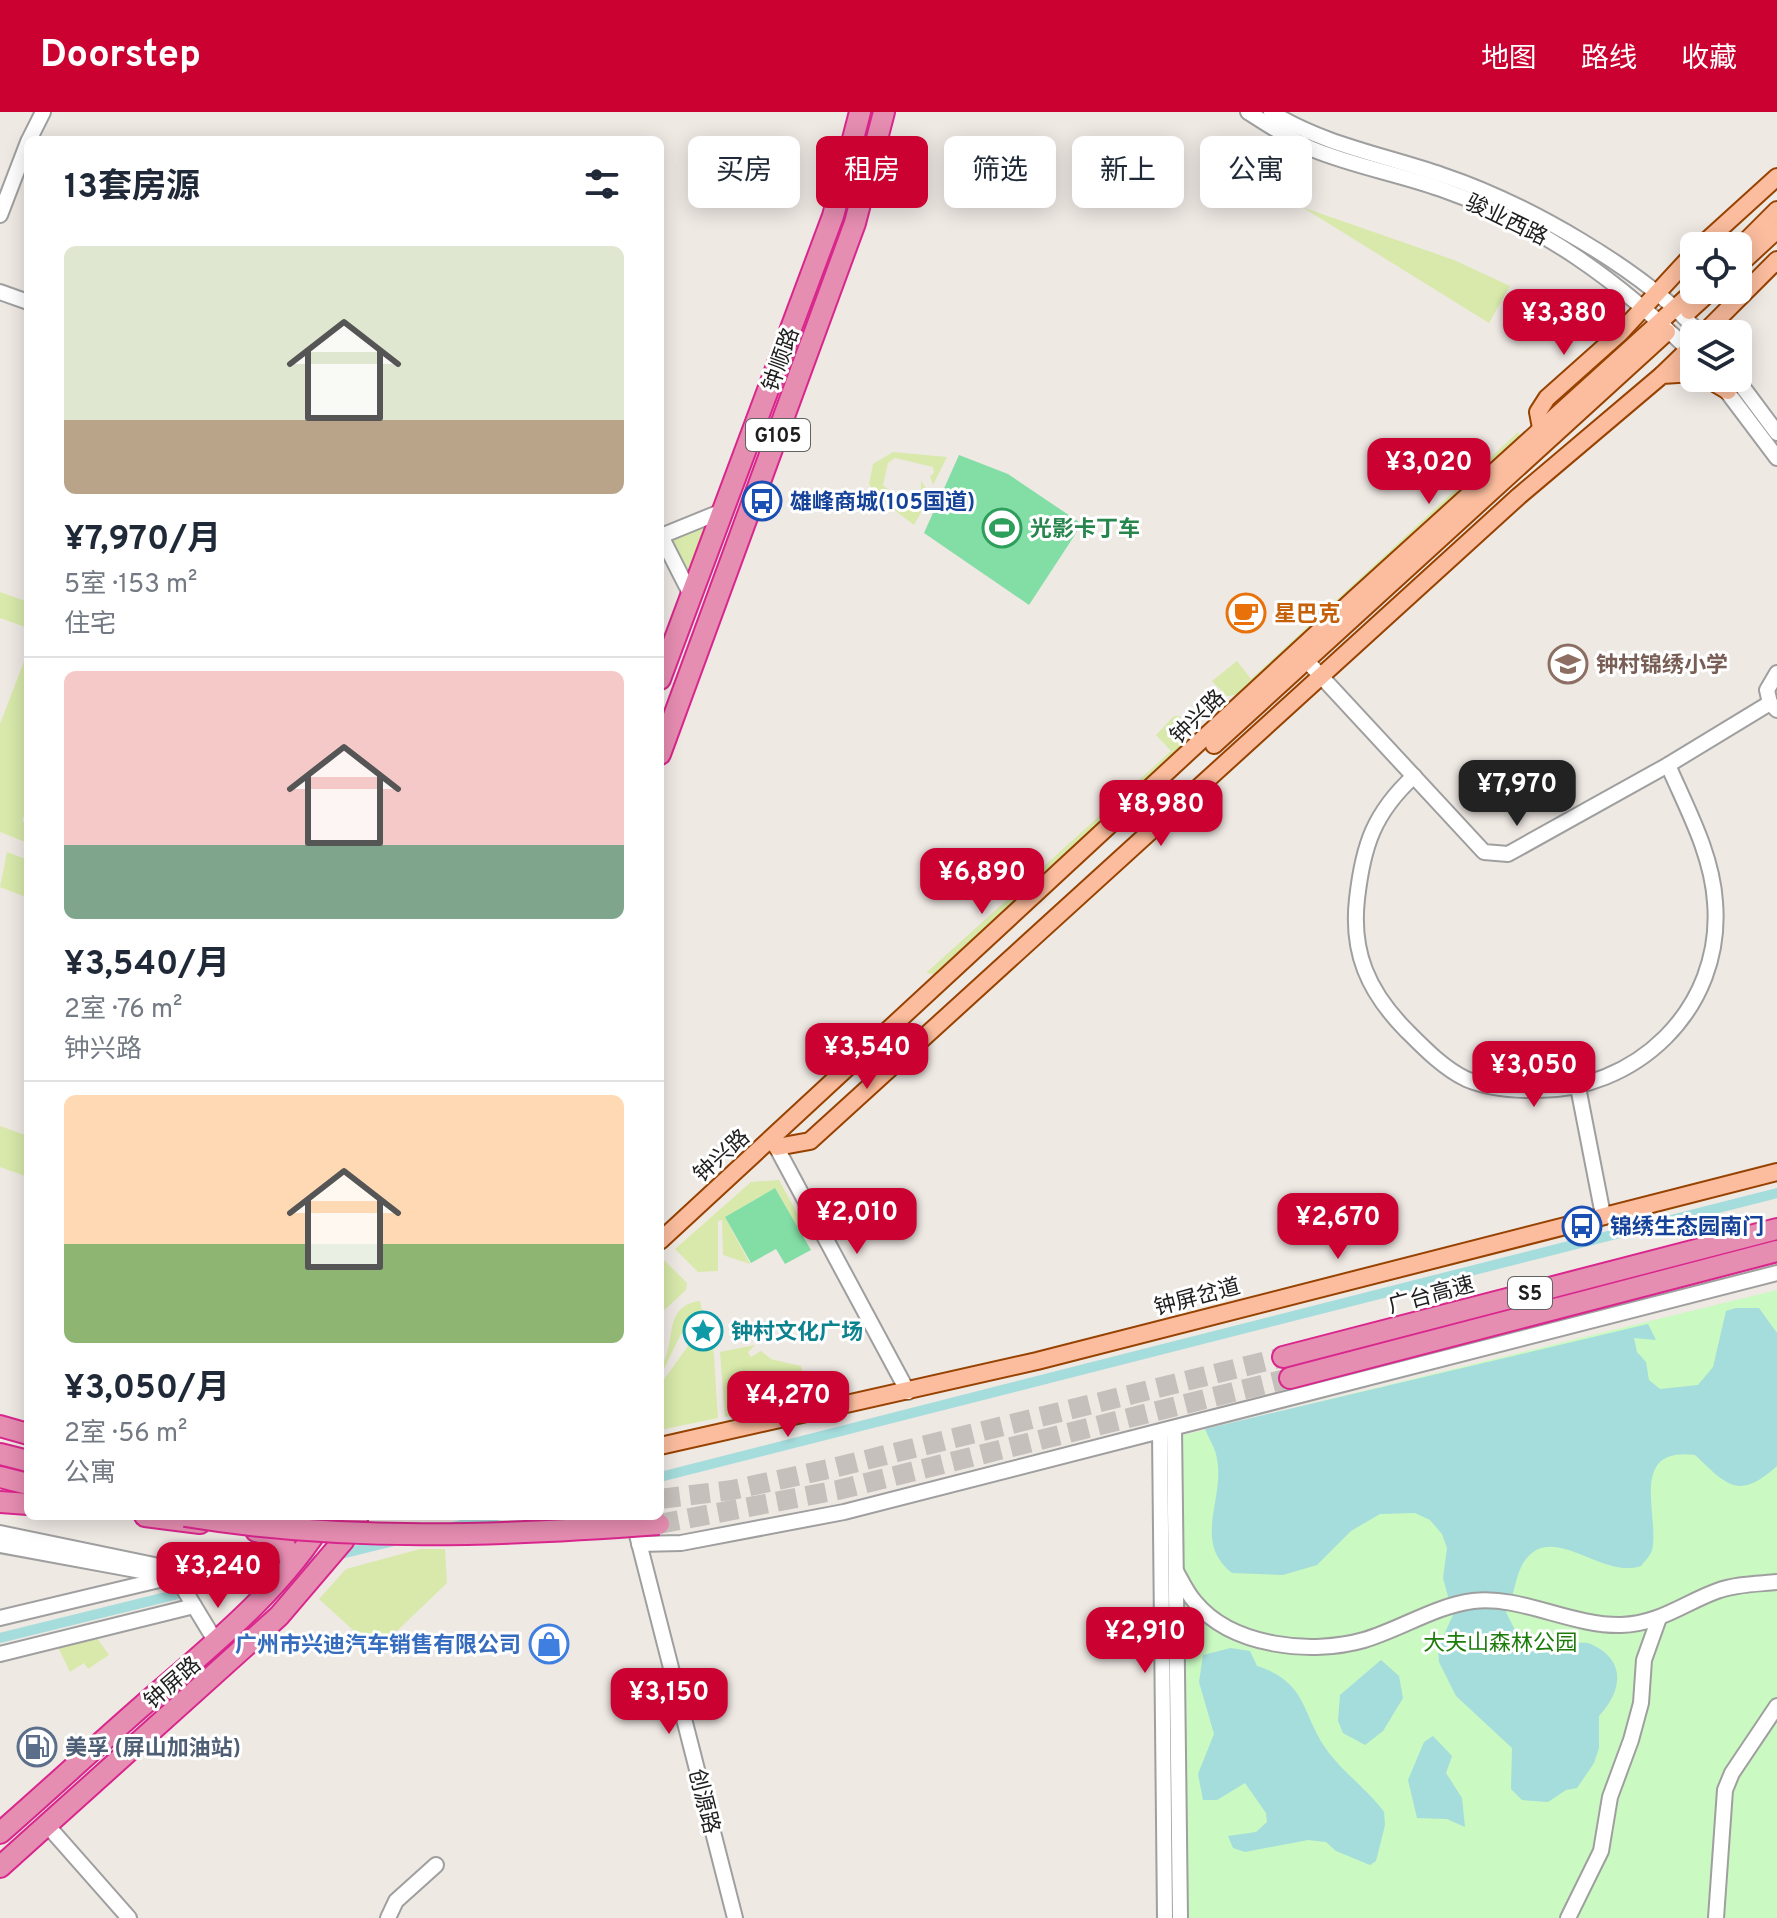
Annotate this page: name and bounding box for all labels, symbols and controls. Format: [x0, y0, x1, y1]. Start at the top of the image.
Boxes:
text: Doorstep [40, 32, 201, 81]
text: 地图 [1481, 42, 1537, 78]
text: 路线 [1581, 42, 1637, 78]
text: 收藏 [1681, 42, 1737, 78]
chip: 买房 [688, 136, 800, 208]
chip: 租房 [816, 136, 928, 208]
chip: 筛选 [944, 136, 1056, 208]
chip: 新上 [1072, 136, 1184, 208]
chip: 公寓 [1200, 136, 1312, 208]
icon: filters [580, 162, 624, 206]
text: 13套房源 [64, 167, 200, 210]
street label: 骏业西路 [1460, 190, 1551, 253]
map controls [1680, 232, 1752, 392]
button: locate [1680, 232, 1752, 304]
pin: ¥3,380 [1499, 289, 1629, 357]
icon: home [272, 298, 416, 442]
text: ¥3,380 [1521, 298, 1607, 331]
button: layers [1680, 320, 1752, 392]
street label: 钟顺路 [758, 324, 806, 395]
road number: G105 [746, 419, 810, 451]
pin: ¥3,020 [1364, 438, 1494, 506]
text: ¥3,020 [1385, 447, 1473, 480]
bus stop icon: 雄峰商城(105国道) [741, 480, 783, 522]
place label: 雄峰商城(105国道) [790, 490, 975, 517]
sports icon: 光影卡丁车 [981, 507, 1023, 549]
place label: 光影卡丁车 [1030, 517, 1140, 544]
text: ¥7,970/月 [64, 519, 221, 562]
text: 5室 · 153 m² [64, 569, 197, 602]
cafe icon: 星巴克 [1225, 592, 1267, 634]
place label: 星巴克 [1274, 602, 1340, 629]
text: 住宅 [64, 609, 116, 642]
school or university icon: 钟村锦绣小学 [1547, 643, 1589, 685]
place label: 钟村锦绣小学 [1596, 653, 1728, 680]
street label: 钟兴路 [1166, 685, 1232, 750]
icon: home [272, 723, 416, 867]
pin: ¥7,970 [1452, 760, 1582, 828]
text: ¥7,970 [1477, 769, 1557, 802]
pin: ¥8,980 [1096, 780, 1226, 848]
text: ¥8,980 [1117, 789, 1205, 822]
pin: ¥6,890 [917, 848, 1047, 916]
text: ¥6,890 [938, 857, 1026, 890]
text: ¥3,540/月 [64, 944, 230, 987]
text: 2室 · 76 m² [64, 994, 182, 1027]
pin: ¥3,540 [802, 1023, 932, 1091]
text: ¥3,540 [823, 1032, 911, 1065]
text: 钟兴路 [64, 1034, 142, 1067]
pin: ¥3,050 [1469, 1041, 1599, 1109]
text: ¥3,050 [1490, 1050, 1578, 1083]
street label: 钟兴路 [689, 1125, 756, 1189]
icon: home [272, 1147, 416, 1291]
pin: ¥2,010 [792, 1188, 922, 1256]
pin: ¥2,670 [1273, 1193, 1403, 1261]
text: ¥2,010 [816, 1197, 898, 1230]
text: ¥2,670 [1295, 1202, 1381, 1235]
bus stop icon: 锦绣生态园南门 [1561, 1205, 1603, 1247]
place label: 锦绣生态园南门 [1610, 1214, 1764, 1242]
street label: 广台高速 [1386, 1272, 1478, 1321]
street label: 钟屏岔道 [1152, 1274, 1244, 1323]
road number: S5 [1508, 1277, 1552, 1309]
place icon: 钟村文化广场 [682, 1310, 724, 1352]
place label: 钟村文化广场 [731, 1320, 863, 1347]
text: ¥3,050/月 [64, 1368, 230, 1411]
pin: ¥4,270 [723, 1371, 853, 1439]
text: ¥4,270 [745, 1380, 831, 1413]
text: 2室 · 56 m² [64, 1418, 187, 1451]
text: 公寓 [64, 1458, 116, 1491]
pin: ¥3,240 [153, 1542, 283, 1610]
text: ¥3,240 [175, 1551, 261, 1584]
pin: ¥2,910 [1080, 1607, 1210, 1675]
text: ¥2,910 [1104, 1616, 1186, 1649]
shop icon: 广州市兴迪汽车销售有限公司 [528, 1623, 570, 1665]
park label: 大夫山森林公园 [1423, 1631, 1577, 1658]
place label: 广州市兴迪汽车销售有限公司 [235, 1633, 521, 1660]
street label: 钟屏路 [140, 1652, 207, 1716]
pin: ¥3,150 [604, 1668, 734, 1736]
text: ¥3,150 [629, 1677, 709, 1710]
fuel station icon: 美孚 (屏山加油站) [16, 1726, 58, 1768]
place label: 美孚 (屏山加油站) [65, 1735, 241, 1763]
street label: 创源路 [681, 1766, 724, 1837]

